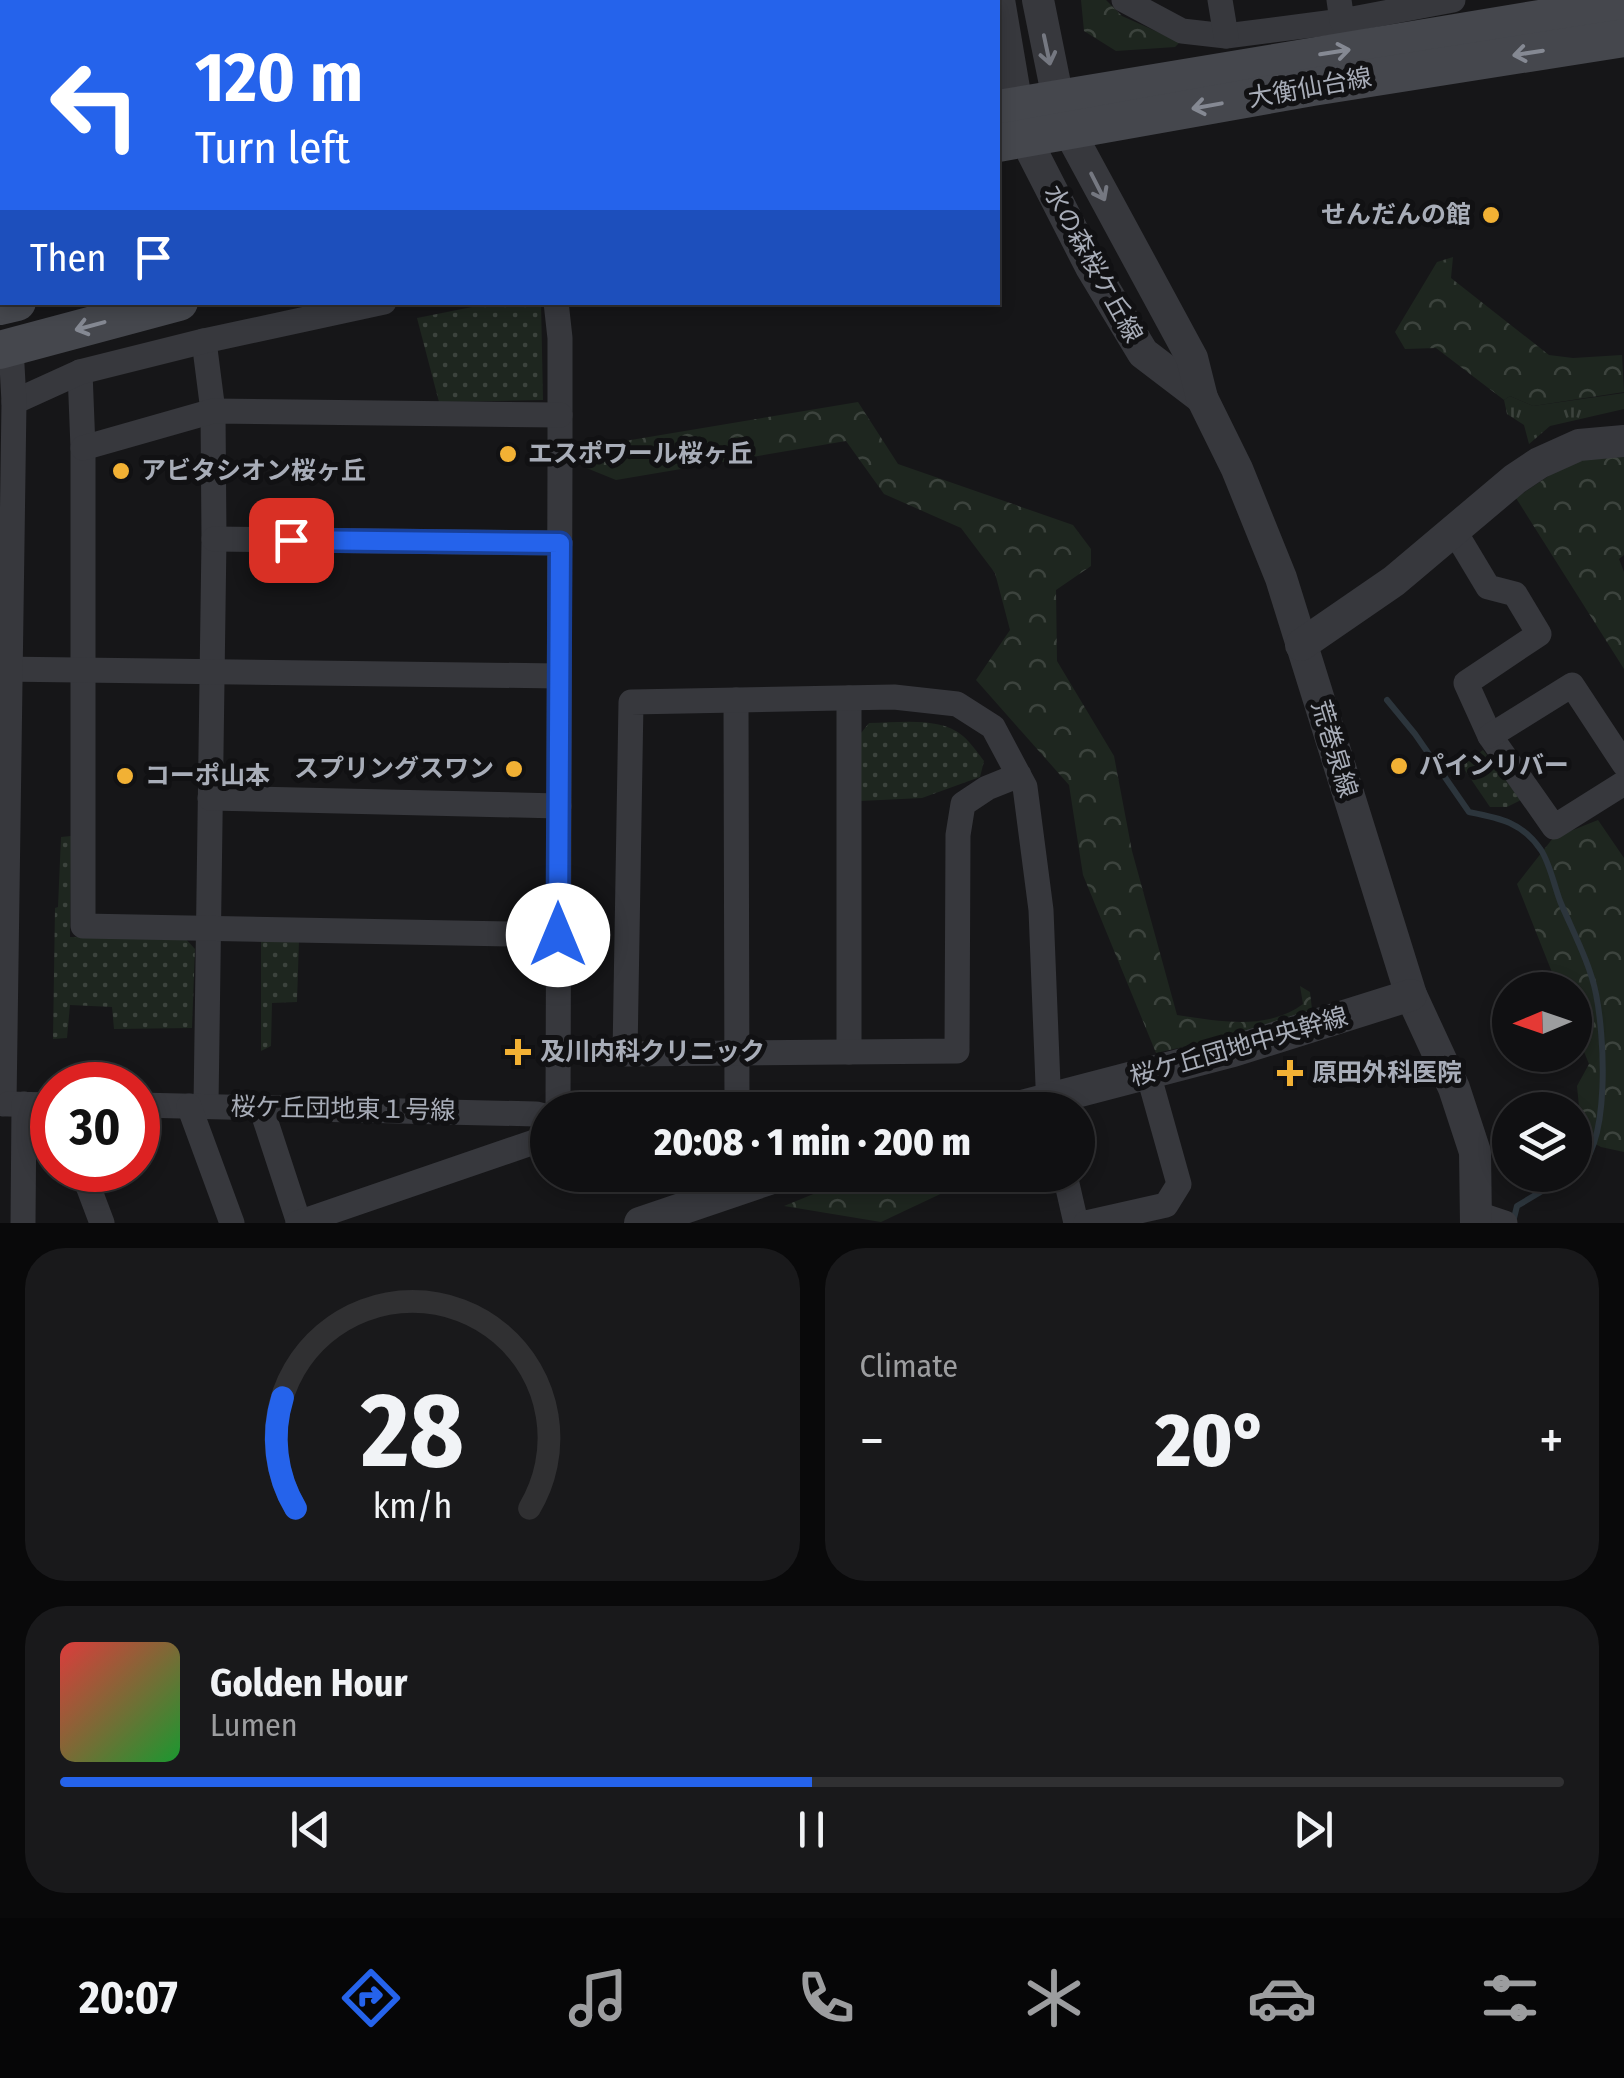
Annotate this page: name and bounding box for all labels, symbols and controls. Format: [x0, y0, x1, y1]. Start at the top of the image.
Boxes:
one-way arrow [1039, 33, 1058, 65]
text: 120 m [195, 36, 363, 120]
icon: left [30, 40, 160, 170]
one-way arrow [1318, 42, 1351, 61]
one-way arrow [1512, 44, 1544, 63]
street label: 大衡仙台線 [1246, 62, 1374, 114]
one-way arrow [1191, 97, 1224, 116]
text: Turn left [195, 121, 350, 175]
one-way arrow [1089, 172, 1108, 202]
street label: 水の森桜ケ丘線 [1037, 180, 1149, 348]
place label: せんだんの館 [1321, 200, 1471, 230]
marker: せんだんの館 [1480, 204, 1502, 226]
icon: arrive [126, 230, 181, 285]
text: Then [30, 235, 106, 281]
one-way arrow [75, 318, 106, 337]
place label: エスポワール桜ヶ丘 [528, 439, 753, 469]
marker: エスポワール桜ヶ丘 [497, 443, 519, 465]
place label: アビタシオン桜ヶ丘 [141, 456, 366, 486]
marker: アビタシオン桜ヶ丘 [110, 460, 132, 482]
pin [249, 498, 334, 583]
icon: arrive [264, 513, 319, 568]
street label: 荒巻泉線 [1305, 697, 1363, 801]
place label: パインリバー [1419, 751, 1569, 781]
place label: スプリングスワン [294, 754, 494, 784]
marker: パインリバー [1388, 755, 1410, 777]
marker: スプリングスワン [503, 758, 525, 780]
place label: コーポ山本 [145, 761, 270, 791]
marker: コーポ山本 [114, 765, 136, 787]
position arrow [506, 883, 610, 987]
north arrow [1492, 972, 1592, 1072]
map controls [1492, 972, 1592, 1192]
street label: 桜ケ丘団地中央幹線 [1127, 1002, 1351, 1092]
place label: 及川内科クリニック [540, 1037, 765, 1067]
marker: 及川内科クリニック [505, 1039, 531, 1065]
place label: 原田外科医院 [1312, 1058, 1462, 1088]
marker: 原田外科医院 [1277, 1060, 1303, 1086]
speed limit sign: 30 [30, 1062, 160, 1192]
street label: 桜ケ丘団地東１号線 [230, 1092, 456, 1126]
button: layers [1492, 1092, 1592, 1192]
text: 20:08 · 1 min · 200 m [654, 1119, 971, 1165]
text: Climate [860, 1347, 958, 1385]
text: 28 [360, 1369, 464, 1494]
text: 20° [1156, 1396, 1268, 1486]
text: − [860, 1408, 884, 1474]
text: + [1539, 1408, 1564, 1474]
text: km/h [372, 1485, 452, 1527]
text: Golden Hour [210, 1660, 408, 1706]
text: Lumen [210, 1706, 298, 1744]
icon: previous [283, 1802, 338, 1857]
icon: pause [784, 1802, 839, 1857]
icon: next [1286, 1802, 1341, 1857]
icon: directions [336, 1963, 406, 2033]
icon: music [563, 1963, 633, 2033]
icon: phone [791, 1963, 861, 2033]
icon: climate [1019, 1963, 1089, 2033]
icon: car [1247, 1963, 1317, 2033]
icon: filters [1475, 1963, 1545, 2033]
text: 20:07 [79, 1971, 178, 2025]

